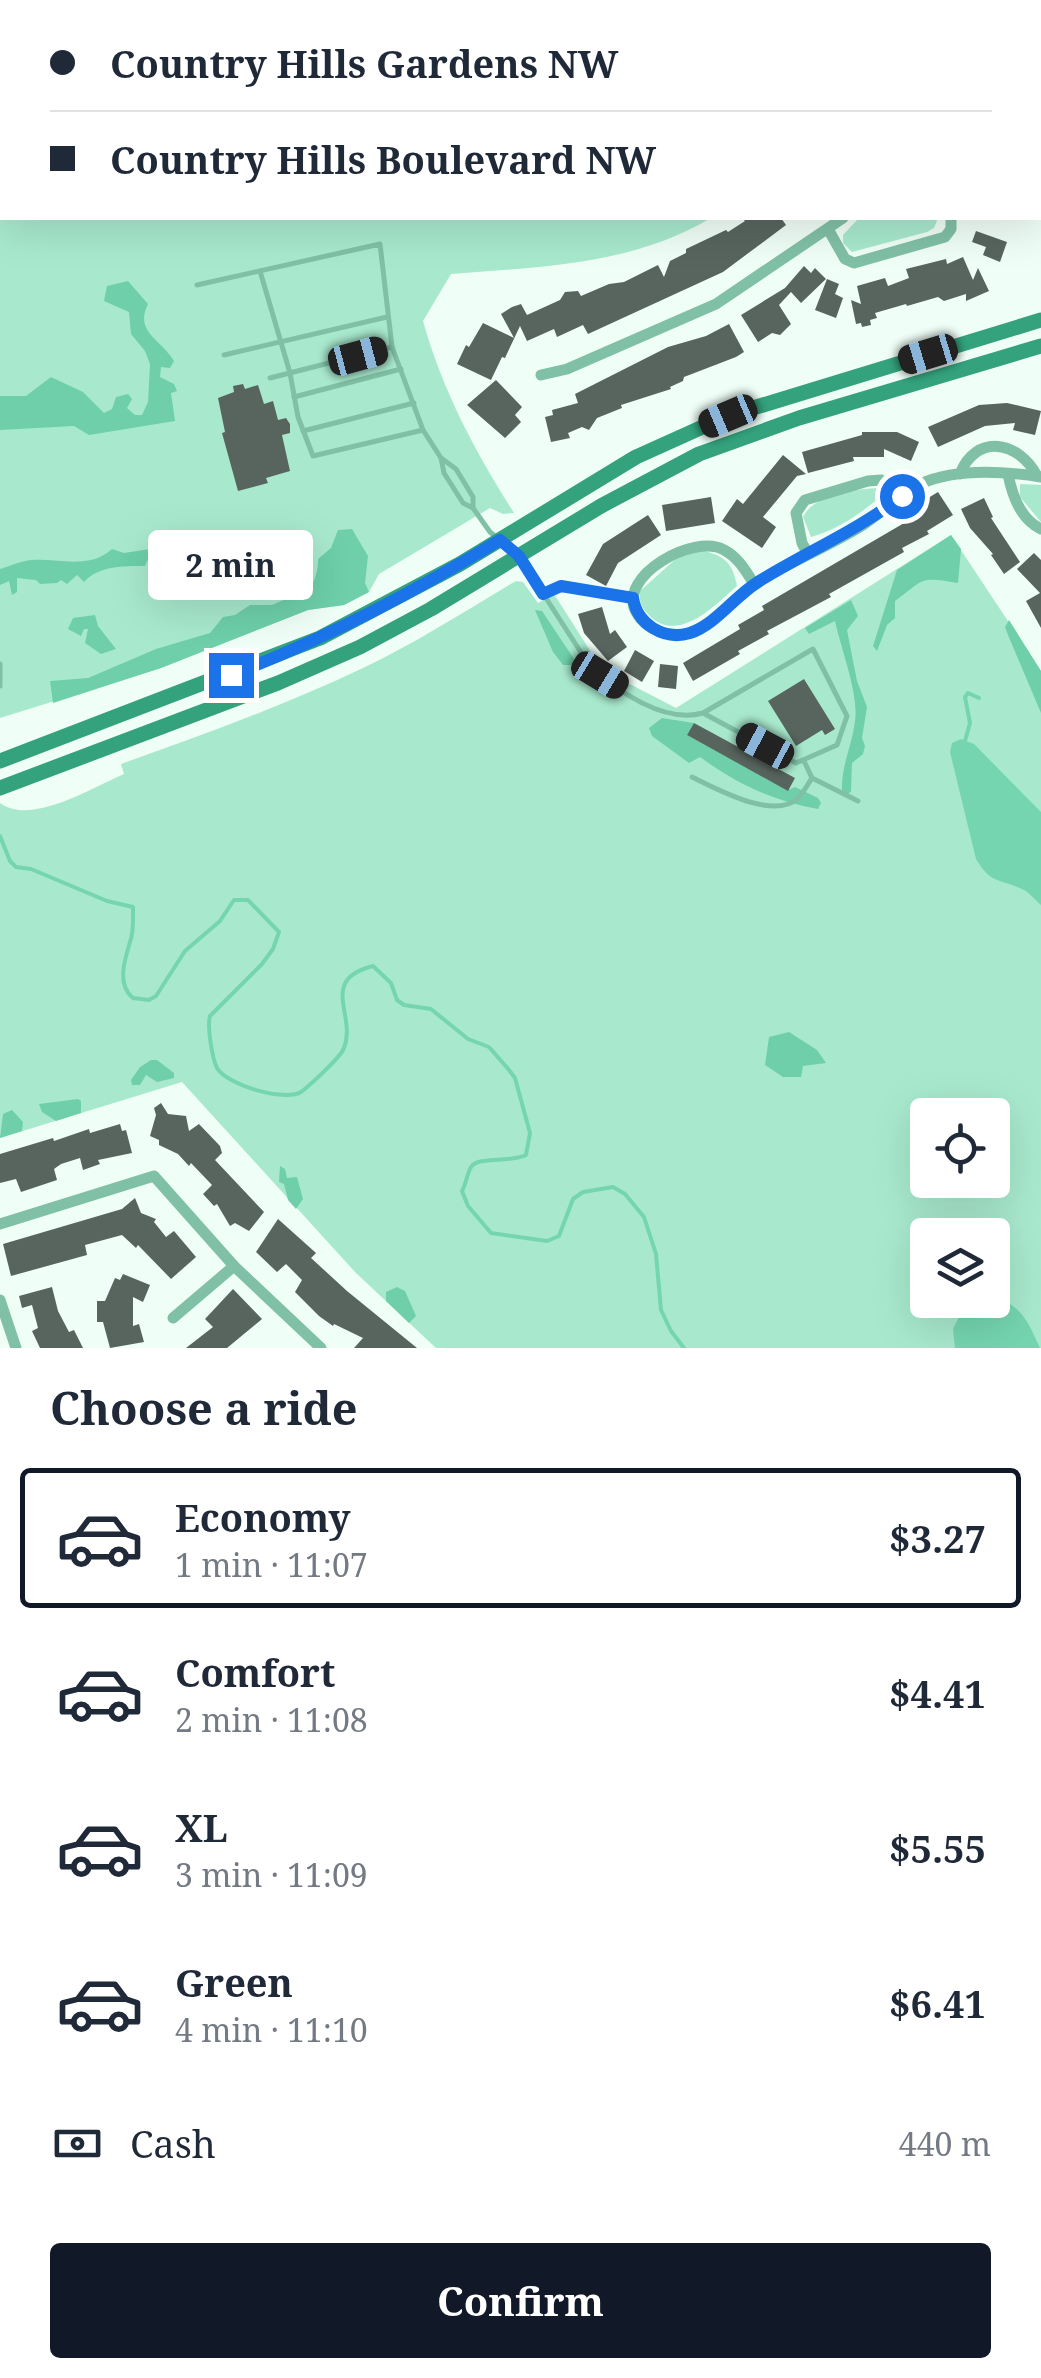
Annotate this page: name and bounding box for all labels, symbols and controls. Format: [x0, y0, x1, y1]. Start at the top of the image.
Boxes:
text: Country Hills Gardens NW [110, 37, 618, 89]
text: Country Hills Boulevard NW [110, 133, 656, 185]
car [895, 331, 961, 377]
car [325, 334, 391, 378]
car [695, 390, 761, 442]
route start [880, 474, 925, 519]
callout: 2 min [148, 530, 314, 600]
text: 2 min [185, 543, 276, 586]
car [567, 647, 633, 703]
route end [209, 653, 254, 698]
car [731, 719, 799, 773]
map controls [910, 1098, 1010, 1318]
button: locate [910, 1098, 1010, 1198]
button: layers [910, 1218, 1010, 1318]
text: Choose a ride [50, 1377, 358, 1438]
text: Economy [175, 1491, 351, 1543]
icon: car [55, 1493, 145, 1583]
text: $3.27 [889, 1512, 986, 1564]
text: 1 min · 11:07 [175, 1543, 368, 1586]
text: Comfort [175, 1646, 335, 1698]
icon: car [55, 1648, 145, 1738]
text: $4.41 [889, 1667, 986, 1719]
text: 2 min · 11:08 [175, 1698, 368, 1741]
text: XL [175, 1801, 228, 1853]
icon: car [55, 1803, 145, 1893]
text: $5.55 [889, 1822, 986, 1874]
text: 3 min · 11:09 [175, 1853, 368, 1896]
text: Green [175, 1956, 293, 2008]
icon: car [55, 1958, 145, 2048]
text: $6.41 [889, 1977, 986, 2029]
text: 4 min · 11:10 [175, 2008, 368, 2051]
icon: cash [50, 2116, 105, 2171]
text: Cash [130, 2117, 216, 2169]
text: 440 m [899, 2122, 991, 2165]
button: Confirm [50, 2243, 991, 2358]

